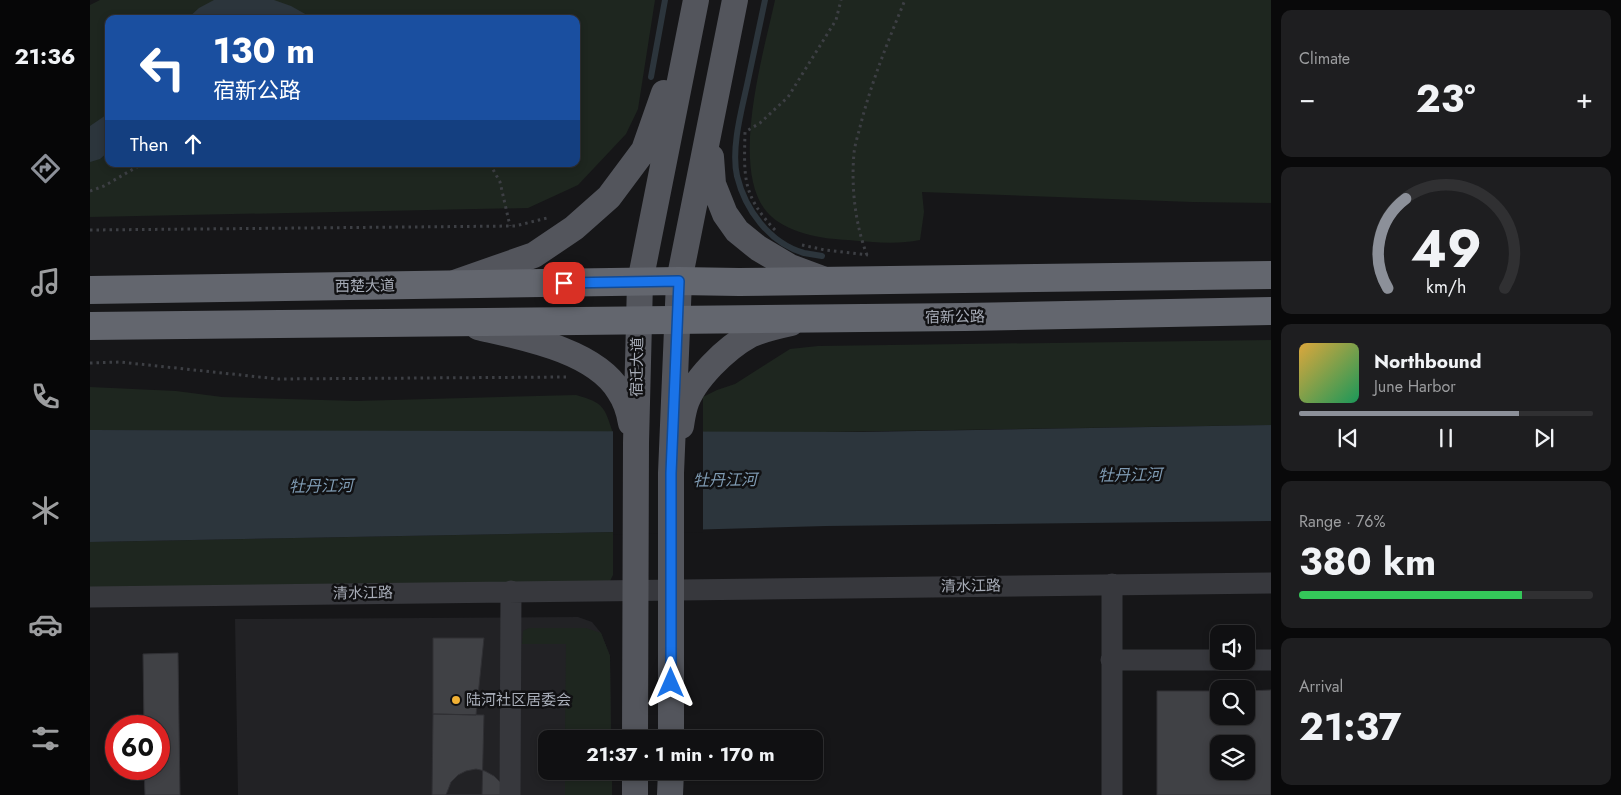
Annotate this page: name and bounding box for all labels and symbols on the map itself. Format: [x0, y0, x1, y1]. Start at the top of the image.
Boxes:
pin [543, 262, 585, 304]
street label: 西楚大道 [335, 274, 395, 298]
street label: 宿新公路 [925, 305, 985, 329]
street label: 宿迁大道 [625, 337, 649, 397]
water label: 牡丹江河 [1098, 463, 1165, 487]
water label: 牡丹江河 [693, 468, 760, 492]
water label: 牡丹江河 [289, 474, 356, 498]
street label: 清水江路 [941, 574, 1001, 598]
street label: 清水江路 [333, 581, 393, 605]
position arrow [644, 656, 696, 708]
place label: 陆河社区居委会 [466, 689, 571, 711]
marker: 陆河社区居委会 [450, 694, 462, 706]
speed limit sign: 60 [105, 715, 170, 780]

